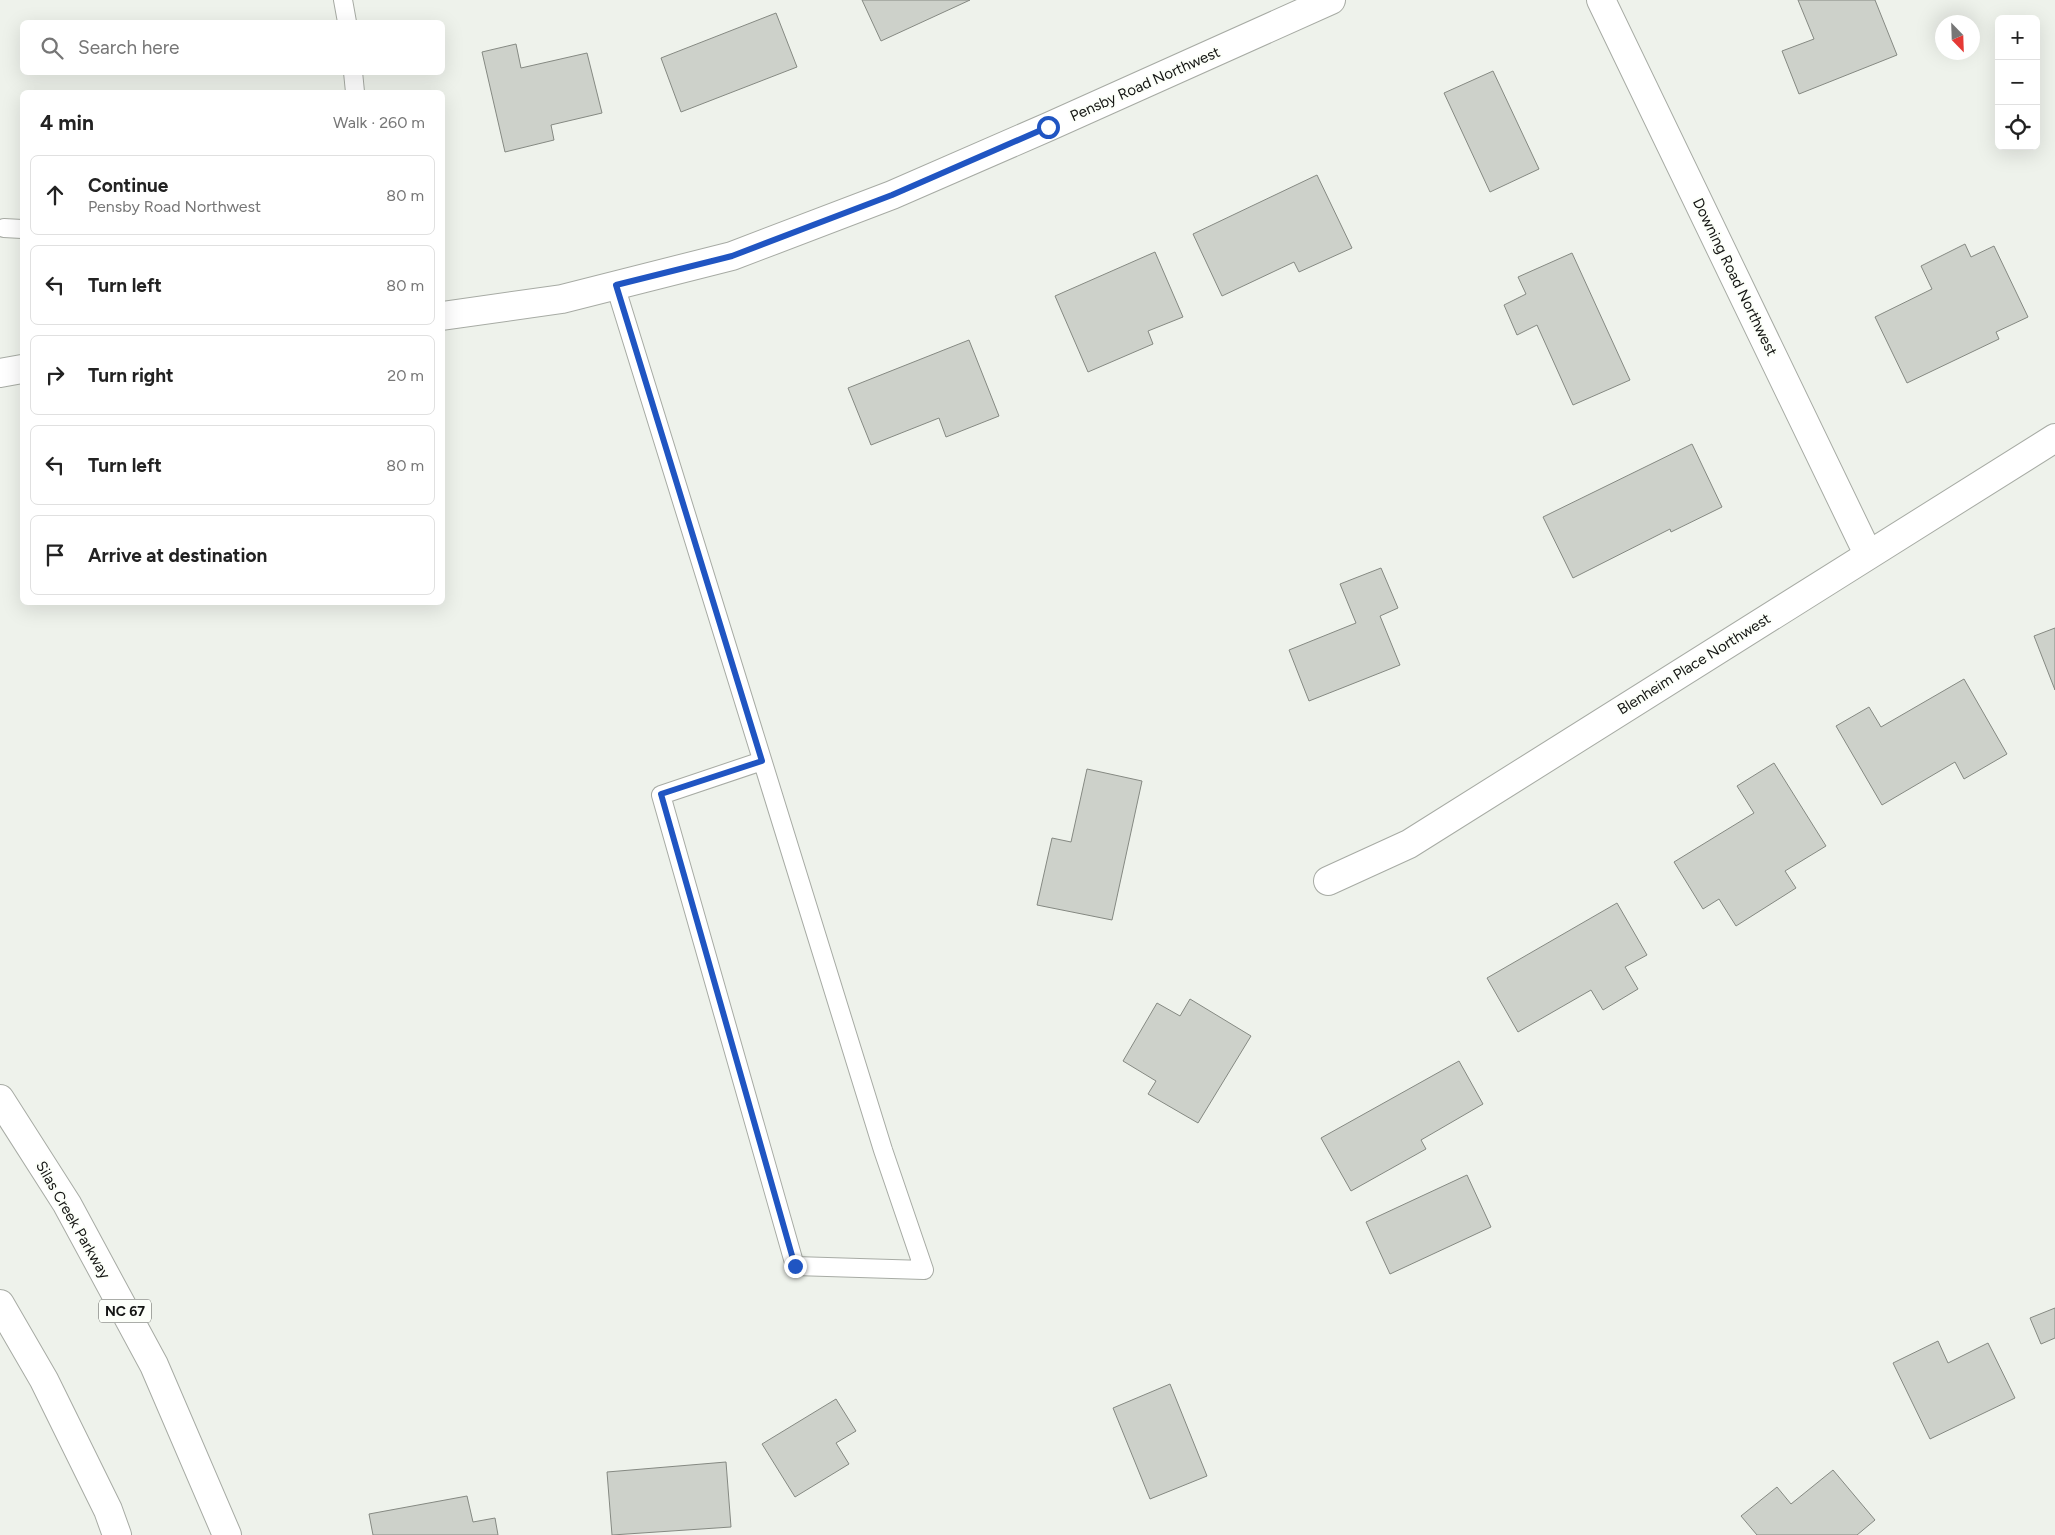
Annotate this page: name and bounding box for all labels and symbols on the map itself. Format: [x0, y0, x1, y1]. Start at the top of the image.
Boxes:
north arrow [1935, 15, 1980, 60]
street label: Pensby Road Northwest [1067, 43, 1223, 125]
route start [1037, 116, 1060, 139]
street label: Downing Road Northwest [1689, 195, 1781, 359]
street label: Blenheim Place Northwest [1614, 609, 1774, 719]
street label: Silas Creek Parkway [32, 1158, 114, 1282]
route end [784, 1255, 807, 1278]
road number: NC 67 [99, 1300, 151, 1322]

